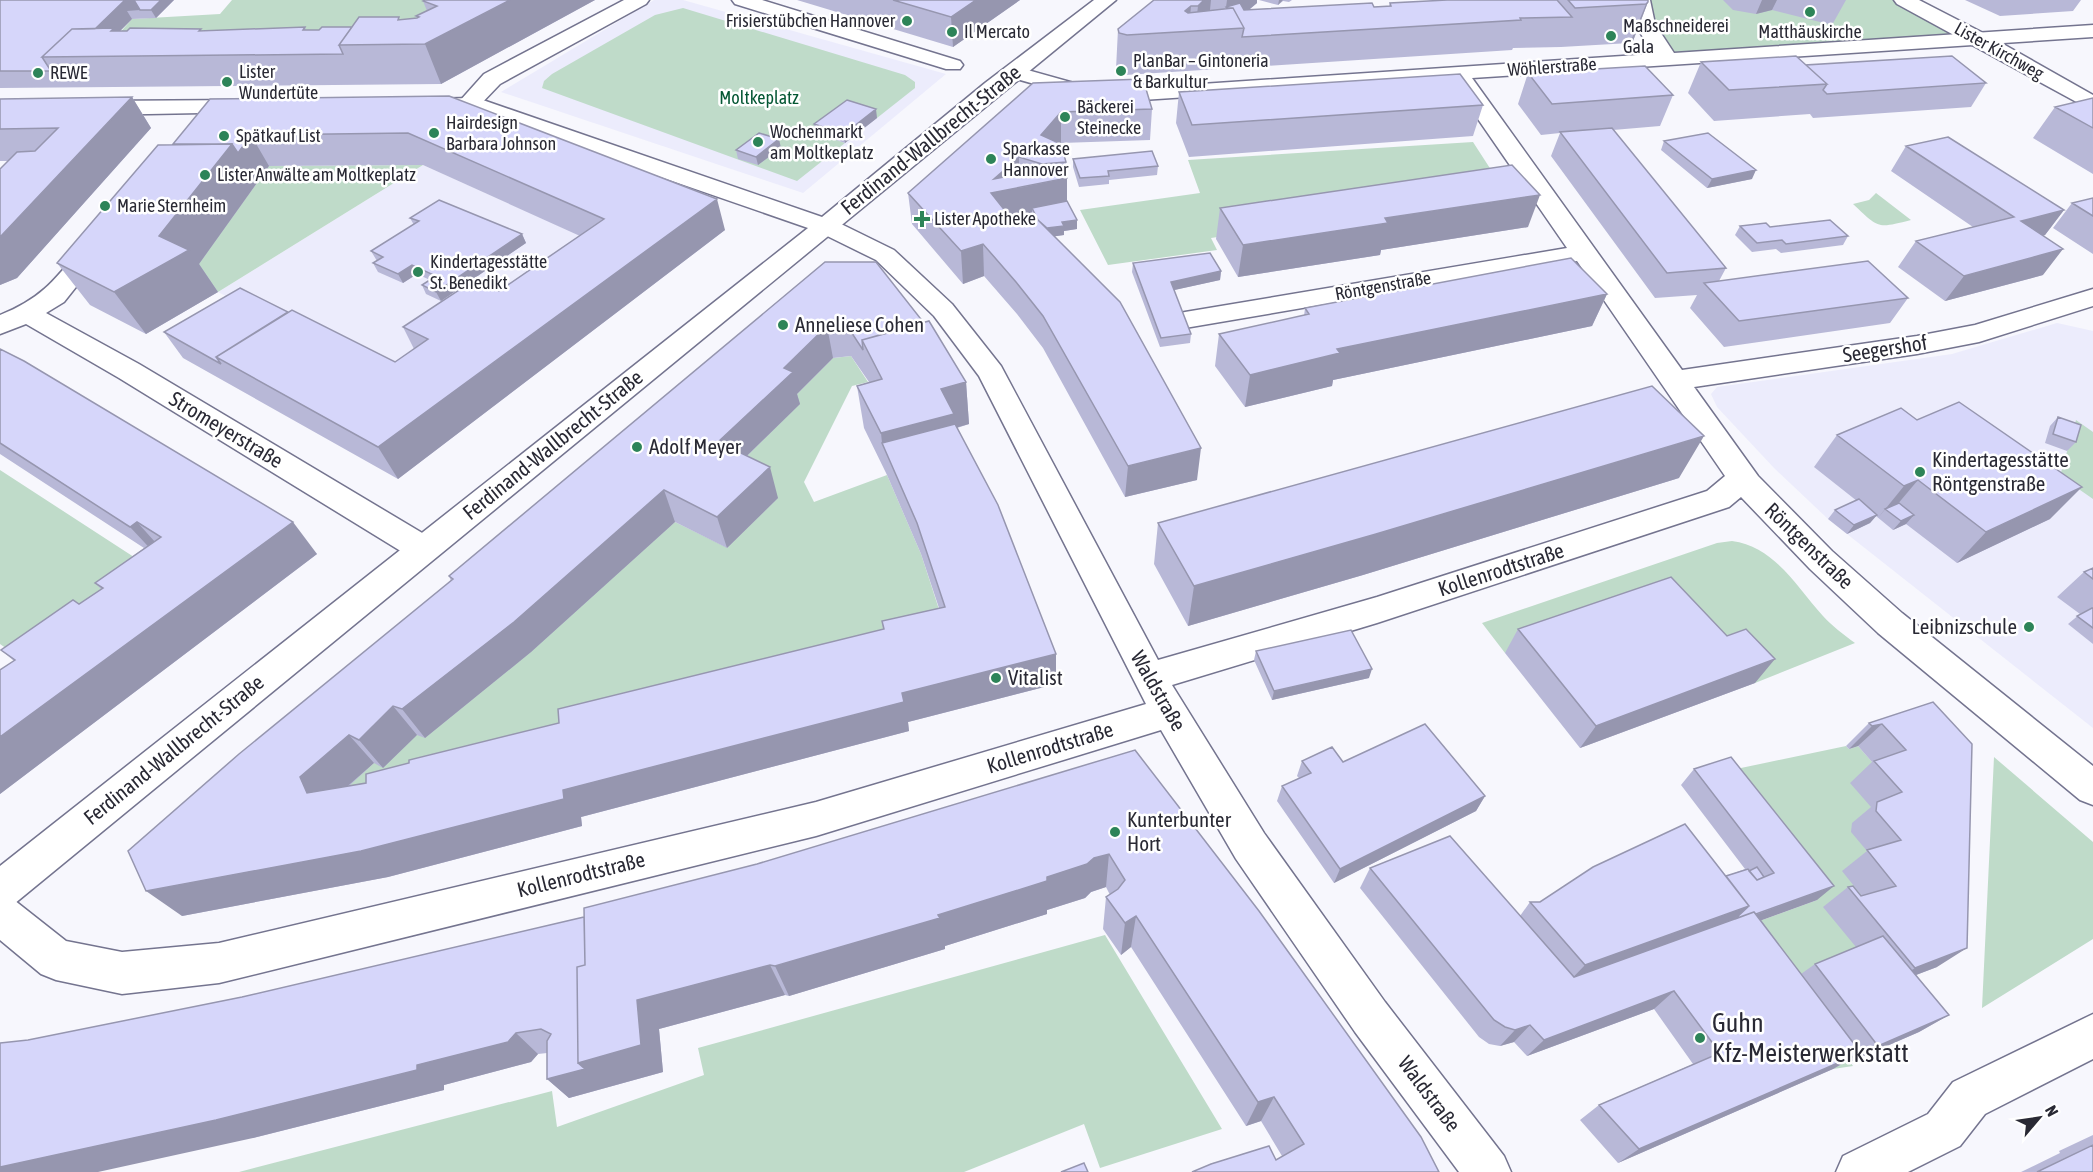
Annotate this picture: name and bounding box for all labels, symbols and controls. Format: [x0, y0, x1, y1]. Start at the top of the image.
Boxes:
marker: Matthäuskirche [1803, 5, 1817, 19]
place label: Frisierstübchen Hannover [726, 10, 896, 31]
marker: Frisierstübchen Hannover [900, 14, 914, 28]
place label: Maßschneiderei Gala [1623, 15, 1729, 57]
street label: Lister Kirchweg [1951, 17, 2048, 84]
place label: Il Mercato [964, 21, 1030, 42]
place label: Matthäuskirche [1758, 21, 1862, 42]
marker: Il Mercato [945, 25, 959, 39]
marker: Maßschneiderei Gala [1604, 29, 1618, 43]
place label: PlanBar – Gintoneria & Barkultur [1133, 50, 1269, 92]
street label: Wöhlerstraße [1507, 53, 1597, 80]
street label: Ferdinand-Wallbrecht-Straße [836, 59, 1025, 219]
place label: Lister Wundertüte [239, 61, 318, 103]
place label: REWE [50, 62, 88, 83]
marker: PlanBar – Gintoneria & Barkultur [1114, 64, 1128, 78]
marker: REWE [31, 66, 45, 80]
marker: Lister Wundertüte [220, 75, 234, 89]
park label: Moltkeplatz [719, 87, 799, 108]
place label: Bäckerei Steinecke [1077, 96, 1141, 138]
marker: Bäckerei Steinecke [1058, 110, 1072, 124]
place label: Hairdesign Barbara Johnson [446, 112, 556, 154]
place label: Wochenmarkt am Moltkeplatz [770, 121, 874, 163]
place label: Spätkauf List [236, 125, 321, 146]
marker: Hairdesign Barbara Johnson [427, 126, 441, 140]
marker: Spätkauf List [217, 129, 231, 143]
marker: Wochenmarkt am Moltkeplatz [751, 135, 765, 149]
place label: Sparkasse Hannover [1003, 138, 1070, 180]
marker: Sparkasse Hannover [984, 152, 998, 166]
place label: Lister Anwälte am Moltkeplatz [217, 164, 416, 185]
marker: Lister Anwälte am Moltkeplatz [198, 168, 212, 182]
place label: Marie Sternheim [117, 195, 226, 216]
marker: Marie Sternheim [98, 199, 112, 213]
place label: Lister Apotheke [934, 208, 1036, 229]
marker: Lister Apotheke [915, 212, 929, 226]
place label: Kindertagesstätte St. Benedikt [430, 251, 547, 293]
marker: Kindertagesstätte St. Benedikt [411, 265, 425, 279]
street label: Röntgenstraße [1333, 267, 1433, 304]
place label: Anneliese Cohen [795, 312, 924, 336]
marker: Anneliese Cohen [776, 318, 790, 332]
street label: Seegershof [1841, 329, 1929, 367]
street label: Ferdinand-Wallbrecht-Straße [458, 364, 647, 524]
street label: Stromeyerstraße [165, 386, 288, 472]
place label: Adolf Meyer [649, 434, 742, 458]
marker: Adolf Meyer [630, 440, 644, 454]
place label: Kindertagesstätte Röntgenstraße [1932, 447, 2069, 495]
marker: Kindertagesstätte Röntgenstraße [1913, 465, 1927, 479]
street label: Röntgenstraße [1761, 497, 1859, 593]
street label: Kollenrodtstraße [1435, 537, 1567, 601]
place label: Leibnizschule [1912, 614, 2017, 638]
marker: Leibnizschule [2022, 620, 2036, 634]
street label: Waldstraße [1126, 646, 1191, 735]
place label: Vitalist [1008, 665, 1063, 689]
street label: Ferdinand-Wallbrecht-Straße [79, 669, 268, 829]
marker: Vitalist [989, 671, 1003, 685]
street label: Kollenrodtstraße [984, 716, 1116, 778]
place label: Kunterbunter Hort [1127, 807, 1232, 855]
marker: Kunterbunter Hort [1108, 825, 1122, 839]
street label: Kollenrodtstraße [514, 847, 647, 902]
place label: Guhn Kfz-Meisterwerkstatt [1712, 1008, 1909, 1068]
marker: Guhn Kfz-Meisterwerkstatt [1693, 1031, 1707, 1045]
street label: Waldstraße [1394, 1051, 1466, 1136]
north arrow [2009, 1088, 2069, 1148]
text: N [2042, 1102, 2062, 1119]

